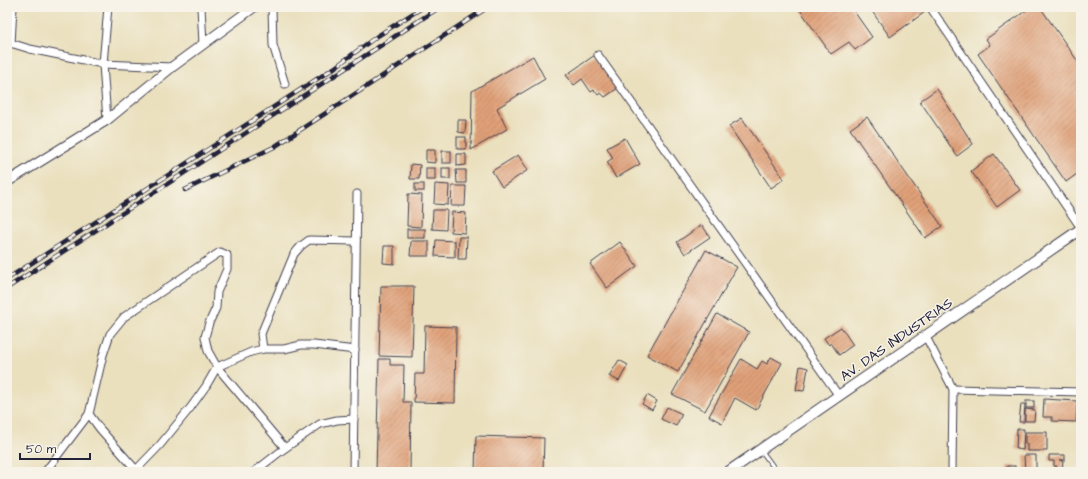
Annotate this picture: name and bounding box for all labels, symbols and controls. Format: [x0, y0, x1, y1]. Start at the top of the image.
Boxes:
street label: AV. DAS INDUSTRIAS [836, 293, 957, 386]
scale bar [20, 435, 90, 461]
text: 50 m [26, 441, 57, 458]

